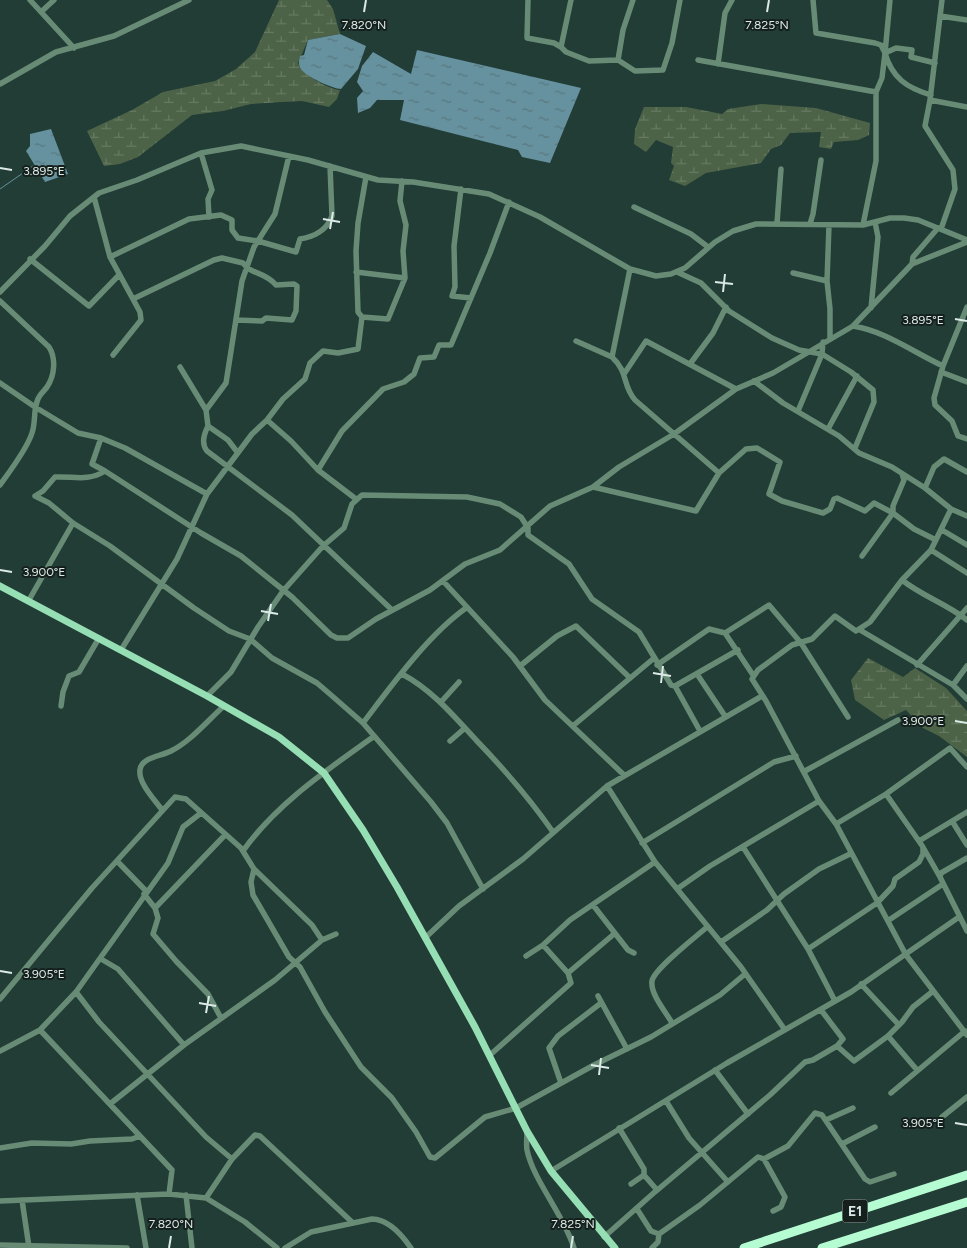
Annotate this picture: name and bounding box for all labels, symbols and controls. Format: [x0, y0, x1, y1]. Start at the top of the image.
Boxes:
text: 7.820°N [342, 18, 386, 32]
text: 7.825°N [745, 18, 789, 32]
text: 3.895°E [23, 164, 65, 178]
text: 3.895°E [902, 313, 944, 327]
text: 3.900°E [23, 565, 65, 579]
text: 3.900°E [902, 714, 944, 728]
text: 3.905°E [23, 967, 65, 981]
text: 3.905°E [902, 1116, 944, 1130]
road number: E1 [842, 1200, 868, 1222]
text: 7.820°N [149, 1217, 193, 1231]
text: 7.825°N [551, 1217, 595, 1231]

